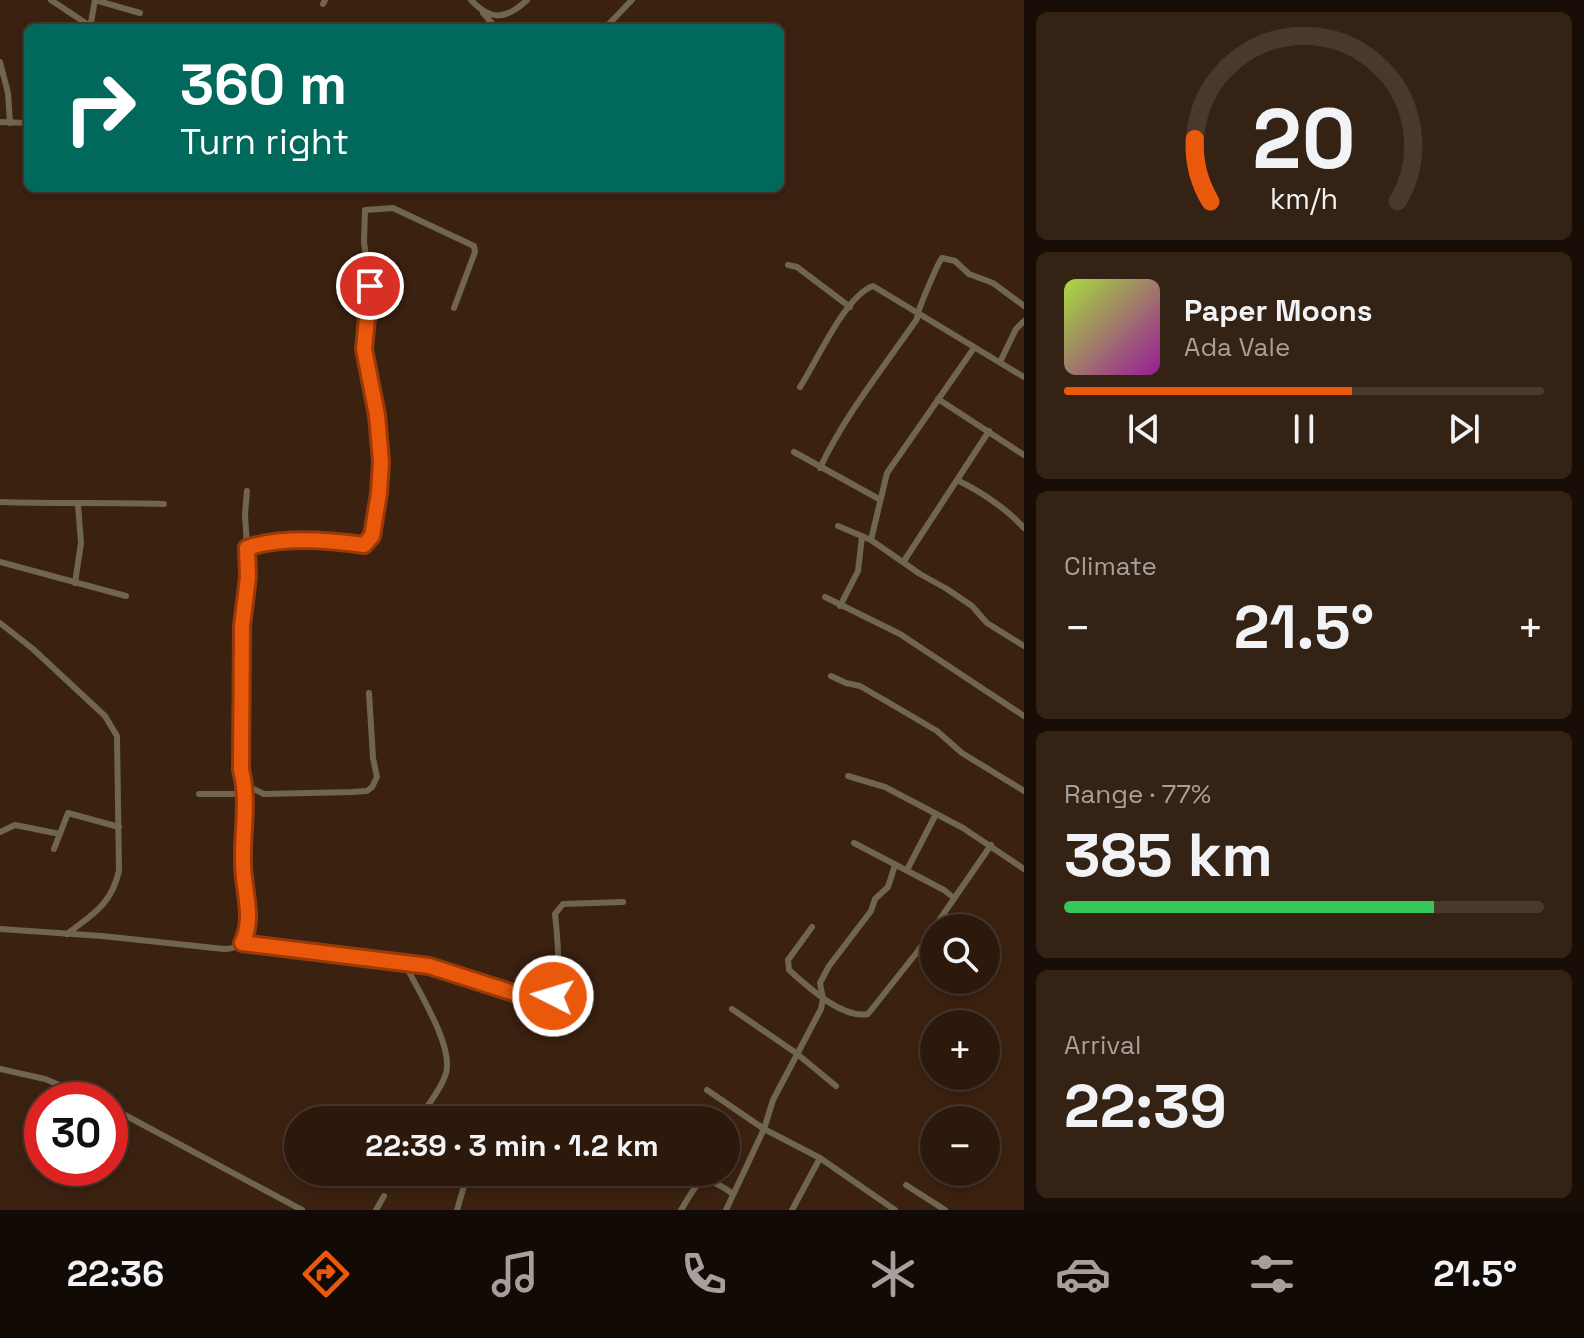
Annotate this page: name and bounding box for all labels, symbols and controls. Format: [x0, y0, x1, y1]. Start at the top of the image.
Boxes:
text: 360 m [180, 49, 347, 120]
icon: right [48, 56, 152, 160]
text: 20 [1252, 85, 1356, 191]
text: Turn right [180, 119, 349, 165]
text: km/h [1270, 181, 1338, 217]
pin [336, 252, 404, 320]
icon: arrive [348, 264, 392, 308]
text: Paper Moons [1184, 291, 1373, 330]
text: Ada Vale [1184, 330, 1290, 364]
icon: previous [1122, 407, 1166, 451]
icon: pause [1282, 407, 1326, 451]
icon: next [1442, 407, 1486, 451]
text: Climate [1064, 549, 1157, 583]
text: 21.5° [1234, 589, 1374, 666]
text: − [1064, 600, 1091, 656]
text: + [1517, 600, 1544, 656]
text: Range · 77% [1064, 777, 1211, 811]
text: 385 km [1064, 817, 1273, 894]
map controls [920, 914, 1000, 1186]
button: search [920, 914, 1000, 994]
position arrow [511, 954, 595, 1038]
button: + [920, 1010, 1000, 1090]
text: Arrival [1064, 1028, 1141, 1062]
text: 22:39 [1064, 1068, 1227, 1145]
speed limit sign: 30 [24, 1082, 128, 1186]
button: − [920, 1106, 1000, 1186]
text: 22:39 · 3 min · 1.2 km [365, 1126, 659, 1165]
icon: directions [298, 1246, 354, 1302]
icon: music [487, 1246, 543, 1302]
icon: phone [676, 1246, 732, 1302]
icon: climate [865, 1246, 921, 1302]
icon: car [1055, 1246, 1111, 1302]
icon: filters [1244, 1246, 1300, 1302]
text: 22:36 [67, 1251, 164, 1297]
text: 21.5° [1433, 1251, 1517, 1297]

